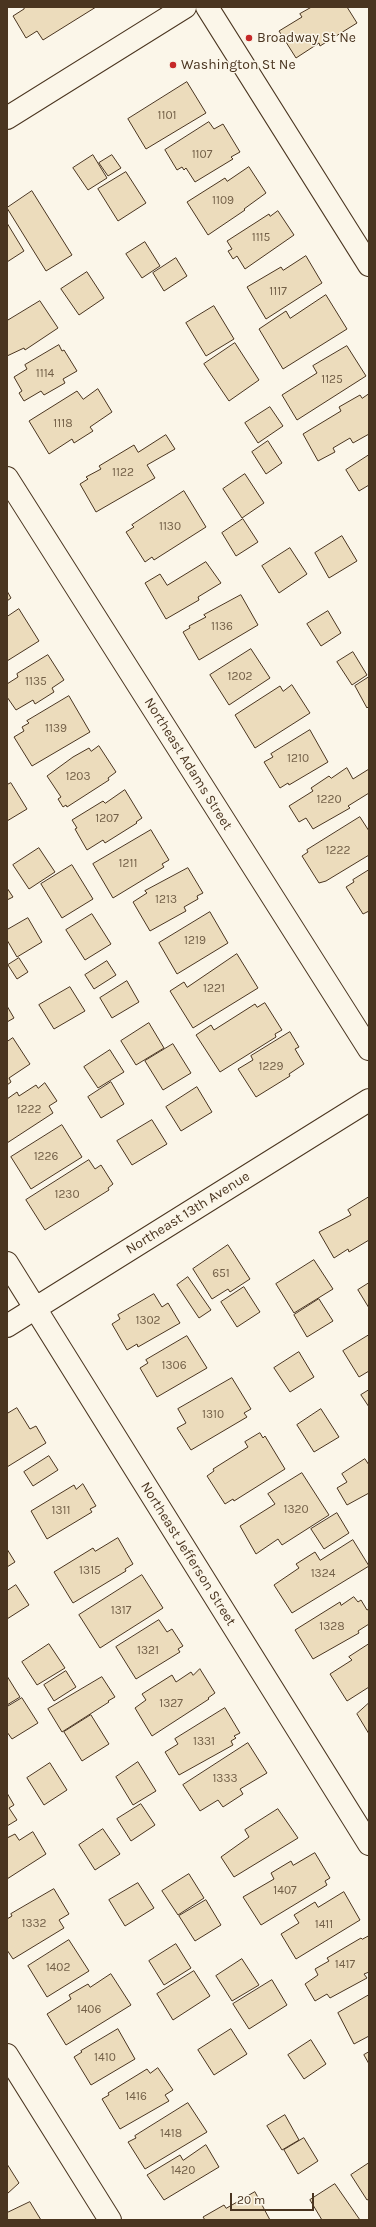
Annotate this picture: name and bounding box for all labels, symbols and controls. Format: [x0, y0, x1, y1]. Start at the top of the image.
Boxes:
place label: Broadway St Ne [257, 30, 356, 46]
marker: Broadway St Ne [244, 33, 254, 43]
place label: Washington St Ne [181, 57, 296, 73]
marker: Washington St Ne [168, 60, 178, 70]
house number: 1101 [157, 109, 177, 123]
house number: 1107 [192, 148, 212, 162]
house number: 1109 [212, 194, 234, 208]
house number: 1115 [252, 231, 270, 245]
house number: 1117 [269, 285, 287, 299]
house number: 1114 [36, 367, 54, 381]
house number: 1125 [321, 373, 343, 387]
house number: 1118 [53, 417, 73, 431]
house number: 1122 [112, 466, 134, 480]
house number: 1130 [159, 520, 181, 534]
house number: 1136 [211, 620, 233, 634]
house number: 1202 [228, 670, 252, 684]
house number: 1135 [25, 675, 47, 689]
street label: Northeast Adams Street [140, 695, 236, 833]
house number: 1139 [45, 722, 67, 736]
house number: 1210 [287, 752, 309, 766]
house number: 1203 [65, 770, 91, 784]
house number: 1220 [317, 793, 341, 807]
house number: 1207 [95, 812, 119, 826]
house number: 1222 [326, 844, 350, 858]
house number: 1211 [119, 857, 137, 871]
house number: 1213 [155, 893, 177, 907]
house number: 1219 [184, 934, 206, 948]
house number: 1221 [203, 982, 225, 996]
house number: 1229 [259, 1060, 283, 1074]
house number: 1222 [17, 1103, 41, 1117]
house number: 1226 [34, 1150, 58, 1164]
street label: Northeast 13th Avenue [123, 1168, 253, 1258]
house number: 1230 [54, 1188, 80, 1202]
house number: 651 [212, 1267, 230, 1281]
house number: 1302 [135, 1314, 161, 1328]
house number: 1306 [161, 1359, 187, 1373]
house number: 1310 [202, 1408, 224, 1422]
street label: Northeast Jefferson Street [137, 1479, 239, 1629]
house number: 1320 [283, 1503, 309, 1517]
house number: 1311 [52, 1504, 70, 1518]
house number: 1315 [79, 1564, 101, 1578]
house number: 1324 [311, 1567, 335, 1581]
house number: 1317 [111, 1604, 131, 1618]
house number: 1328 [319, 1620, 345, 1634]
house number: 1321 [137, 1644, 159, 1658]
house number: 1327 [159, 1697, 183, 1711]
house number: 1331 [193, 1735, 215, 1749]
house number: 1333 [212, 1772, 238, 1786]
house number: 1407 [273, 1884, 297, 1898]
house number: 1332 [21, 1917, 47, 1931]
house number: 1411 [315, 1918, 333, 1932]
house number: 1417 [335, 1958, 355, 1972]
house number: 1402 [46, 1961, 70, 1975]
house number: 1406 [77, 2003, 101, 2017]
house number: 1410 [94, 2051, 116, 2065]
house number: 1416 [125, 2090, 147, 2104]
house number: 1418 [160, 2127, 182, 2141]
house number: 1420 [171, 2164, 195, 2178]
scale bar [232, 2185, 316, 2211]
text: 20 m [237, 2193, 265, 2207]

